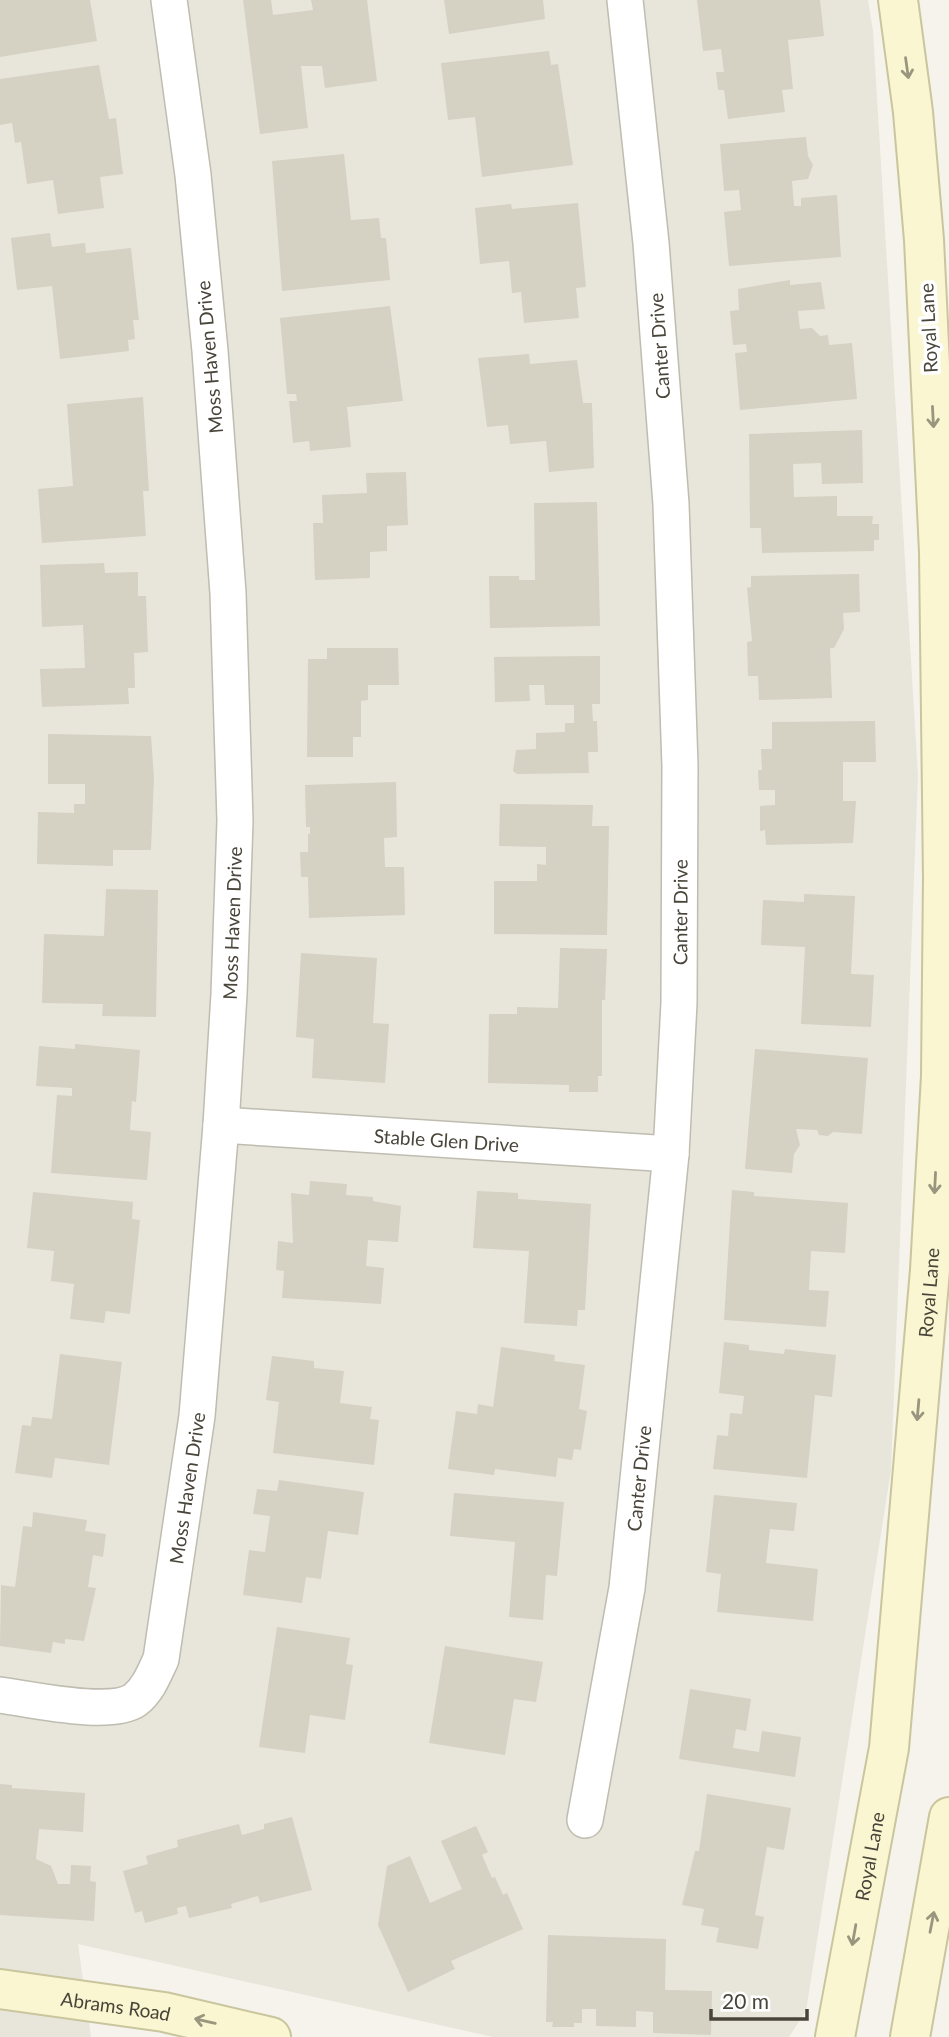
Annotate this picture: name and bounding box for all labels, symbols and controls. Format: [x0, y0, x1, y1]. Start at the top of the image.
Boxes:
one-way arrow [901, 56, 914, 78]
street label: Moss Haven Drive [191, 280, 227, 434]
street label: Royal Lane [914, 282, 942, 374]
street label: Canter Drive [644, 292, 674, 400]
one-way arrow [926, 405, 939, 428]
street label: Moss Haven Drive [217, 846, 246, 1000]
street label: Canter Drive [668, 859, 691, 965]
street label: Stable Glen Drive [373, 1123, 520, 1156]
one-way arrow [928, 1171, 941, 1193]
street label: Royal Lane [913, 1247, 943, 1339]
one-way arrow [911, 1398, 924, 1420]
street label: Moss Haven Drive [164, 1410, 209, 1565]
street label: Canter Drive [621, 1424, 655, 1532]
street label: Royal Lane [849, 1810, 888, 1903]
one-way arrow [926, 1911, 939, 1934]
one-way arrow [847, 1924, 860, 1946]
scale bar [711, 1978, 807, 2022]
street label: Abrams Road [60, 1986, 173, 2025]
text: 20 m [722, 1988, 769, 2013]
one-way arrow [194, 2014, 217, 2028]

